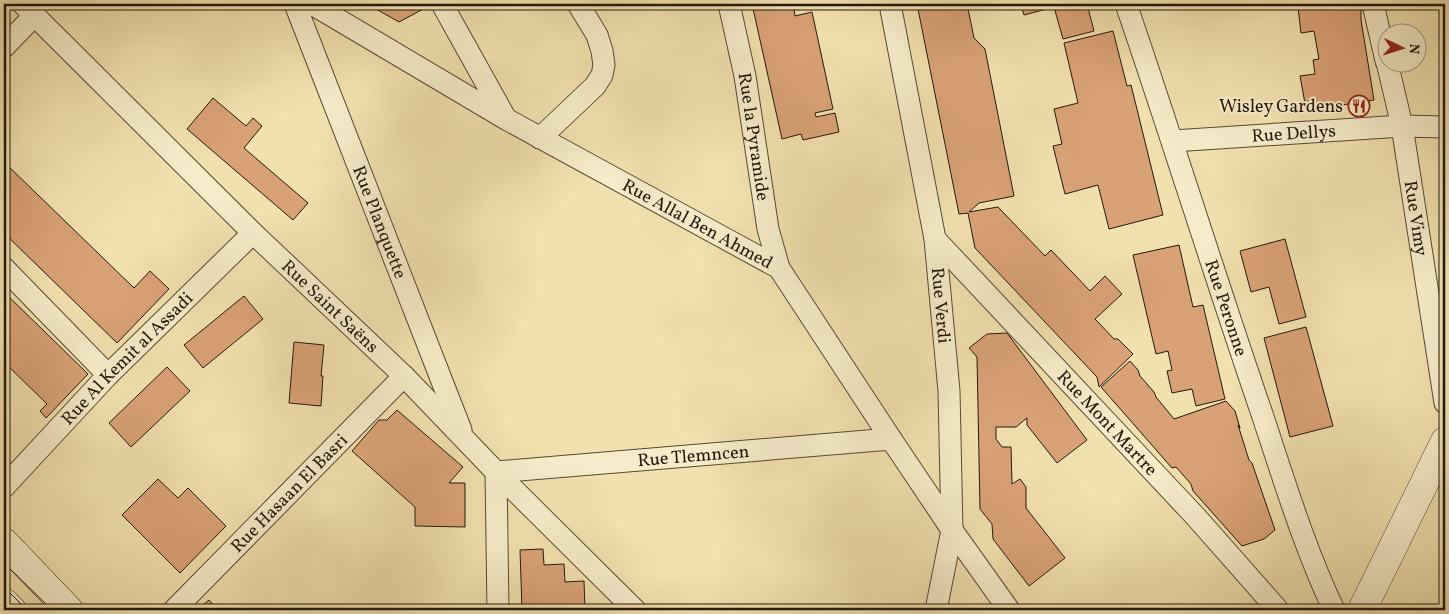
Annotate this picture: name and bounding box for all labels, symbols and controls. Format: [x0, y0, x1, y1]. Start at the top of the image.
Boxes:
north arrow [1376, 22, 1426, 72]
text: N [1404, 43, 1423, 55]
street label: Rue la Pyramide [731, 71, 775, 203]
restaurant icon: Wisley Gardens [1347, 94, 1371, 118]
place label: Wisley Gardens [1219, 95, 1343, 120]
street label: Rue Dellys [1251, 119, 1337, 150]
street label: Rue Planquette [345, 162, 412, 283]
street label: Rue Allal Ben Ahmed [617, 174, 777, 276]
street label: Rue Vimy [1397, 179, 1433, 258]
street label: Rue Saint Saëns [275, 255, 383, 360]
street label: Rue Peronne [1197, 257, 1253, 360]
street label: Rue Verdi [924, 266, 956, 345]
street label: Rue Al Kemit al Assadi [56, 287, 199, 431]
street label: Rue Mont Martre [1050, 365, 1162, 482]
street label: Rue Hasaan El Basri [226, 429, 354, 559]
street label: Rue Tlemncen [636, 440, 751, 474]

